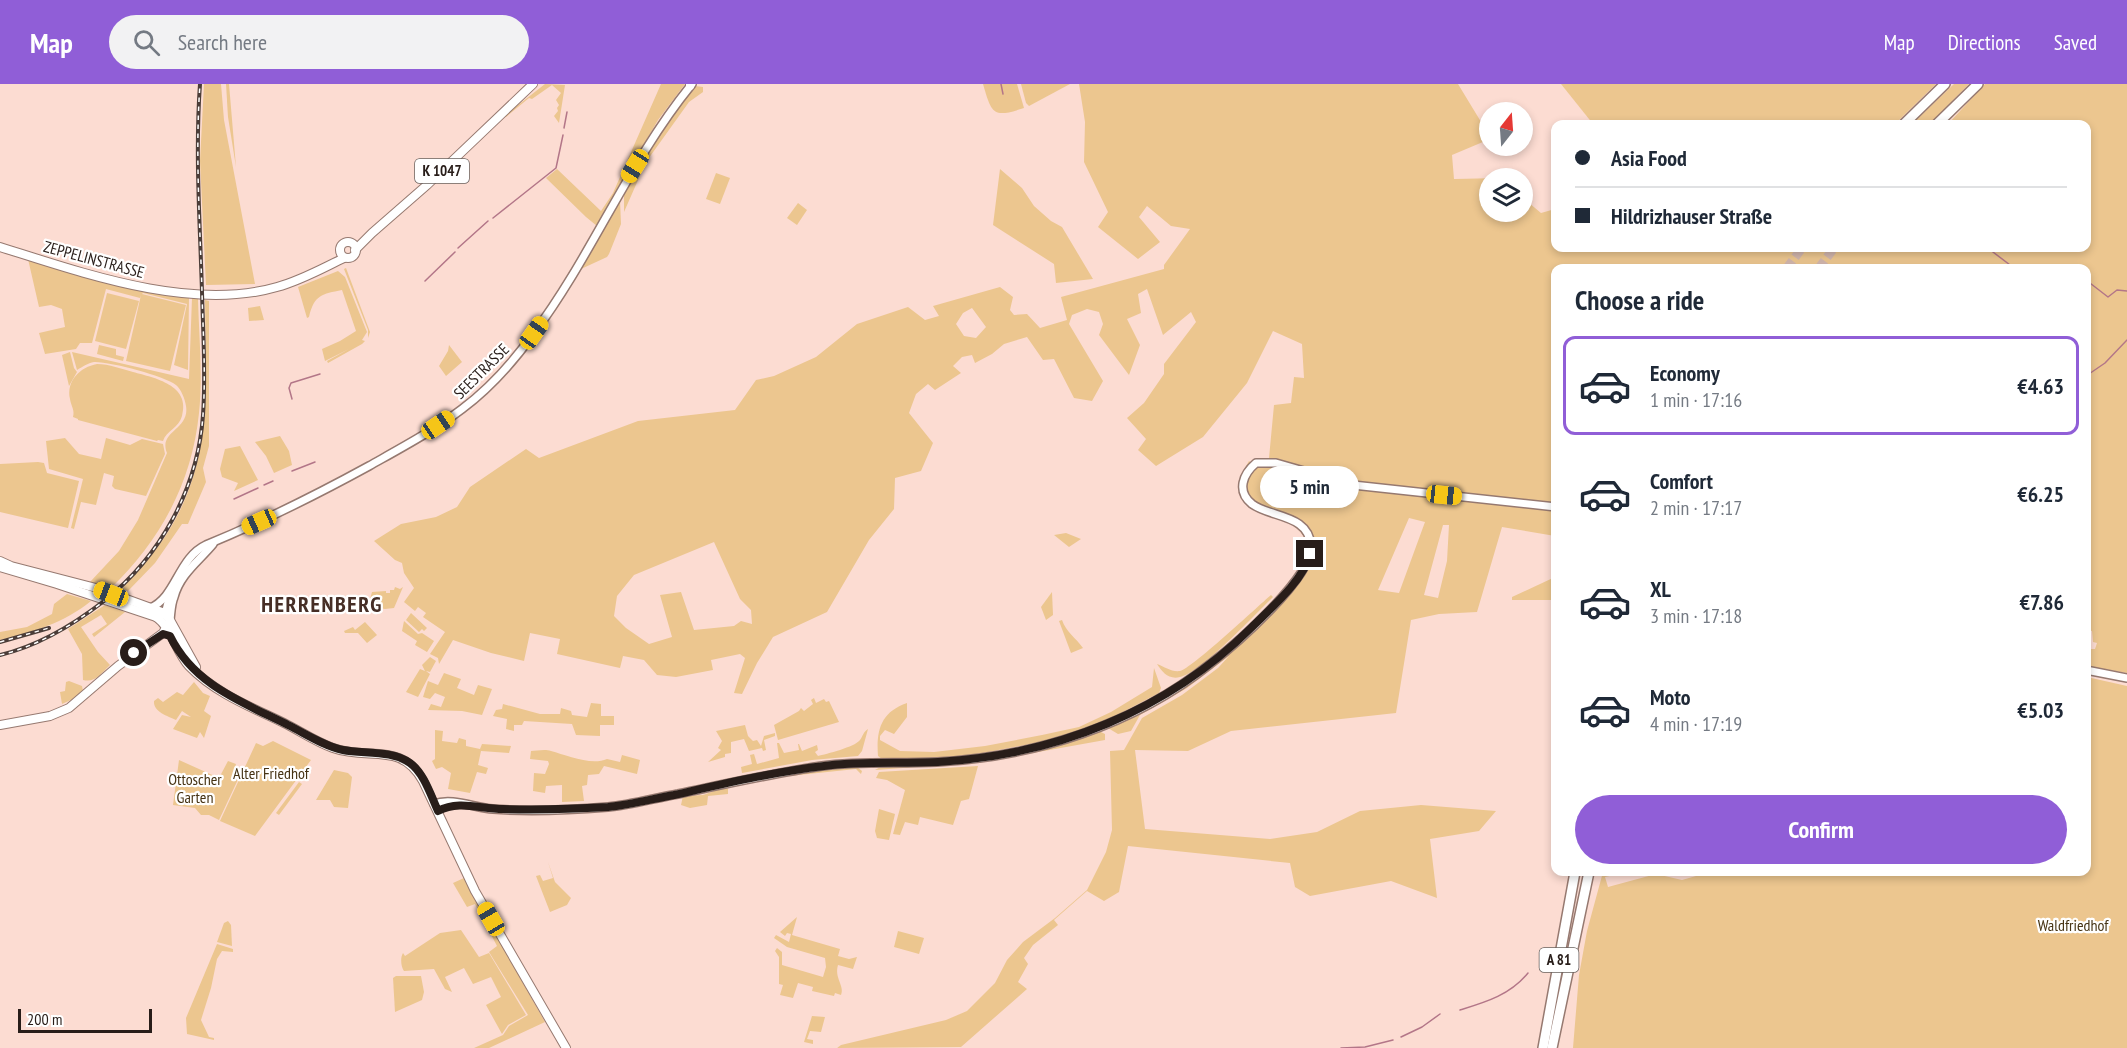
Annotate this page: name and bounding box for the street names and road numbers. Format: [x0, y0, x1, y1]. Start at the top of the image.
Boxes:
road number: K 1047 [415, 159, 469, 183]
street label: ZEPPELINSTRASSE [41, 236, 147, 282]
street label: SEESTRASSE [449, 339, 513, 403]
road number: A 81 [1540, 948, 1578, 972]

